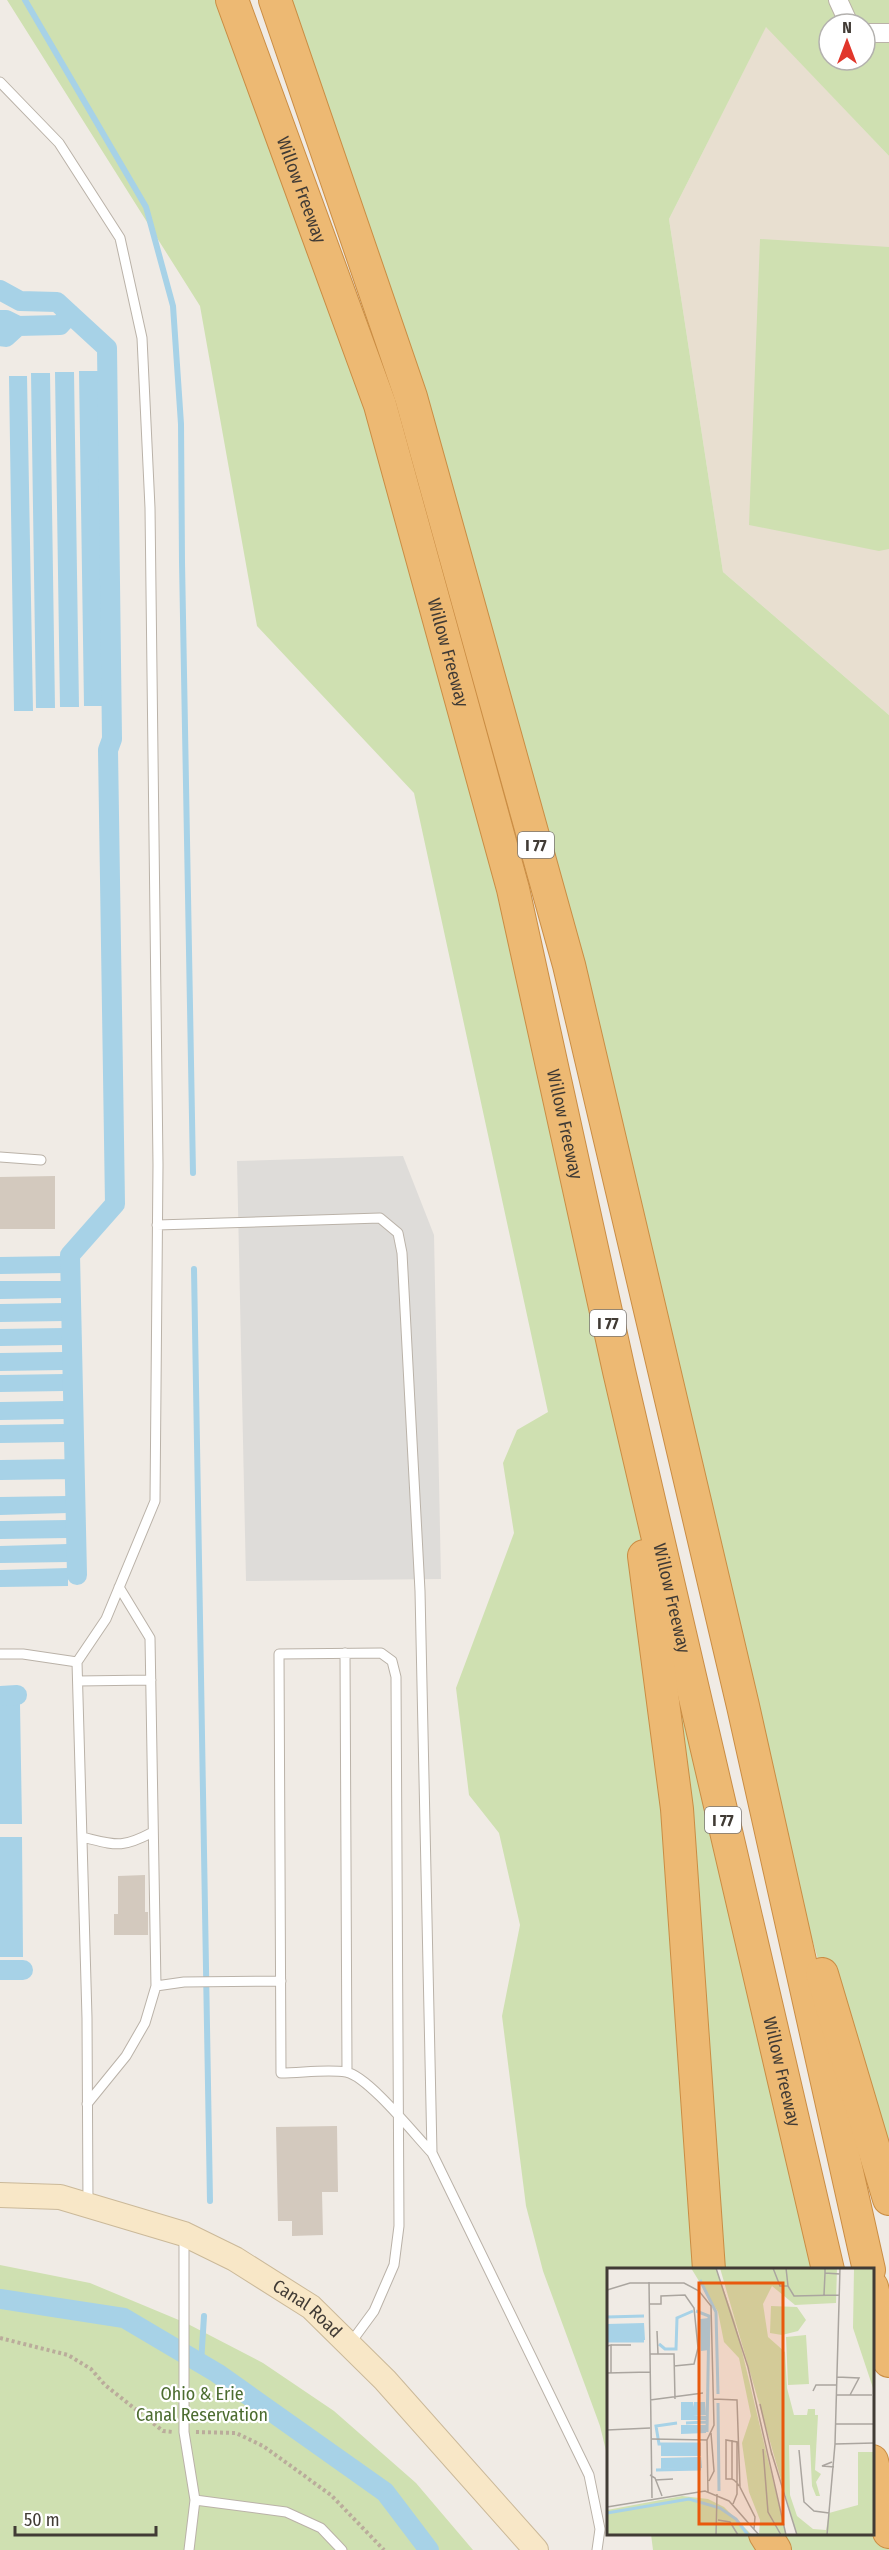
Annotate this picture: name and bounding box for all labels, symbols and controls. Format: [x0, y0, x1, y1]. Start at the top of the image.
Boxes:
north arrow [817, 12, 877, 72]
text: N [842, 18, 852, 37]
street label: Willow Freeway [272, 133, 331, 246]
street label: Willow Freeway [423, 596, 473, 710]
road number: I 77 [518, 832, 554, 858]
street label: Willow Freeway [542, 1067, 588, 1181]
road number: I 77 [590, 1310, 626, 1336]
street label: Willow Freeway [648, 1541, 695, 1655]
road number: I 77 [705, 1807, 741, 1833]
street label: Willow Freeway [758, 2015, 805, 2129]
inset map [607, 2268, 874, 2535]
street label: Canal Road [269, 2275, 347, 2342]
park label: Ohio & Erie Canal Reservation [136, 2383, 268, 2426]
scale bar [15, 2499, 156, 2537]
text: 50 m [24, 2509, 60, 2531]

